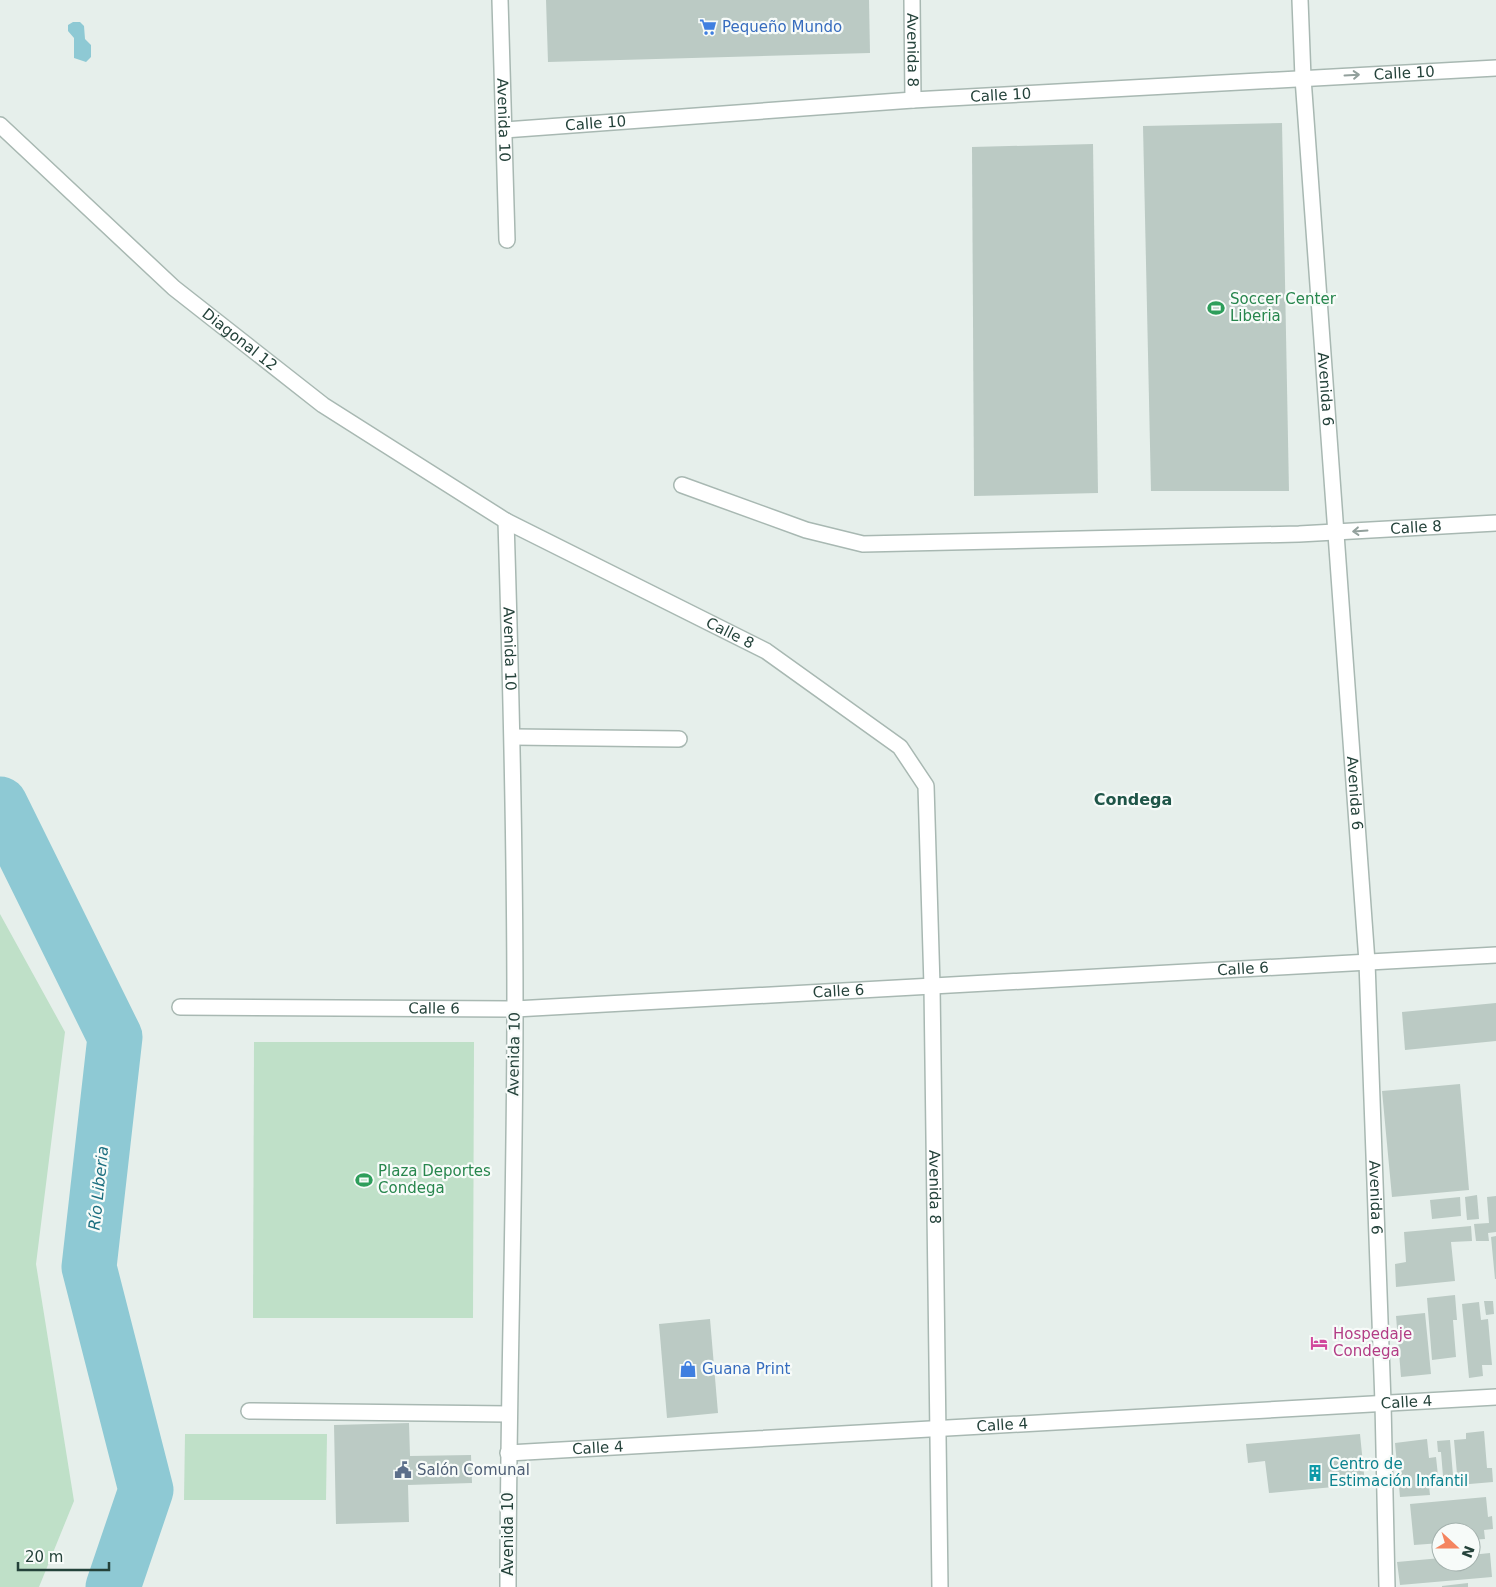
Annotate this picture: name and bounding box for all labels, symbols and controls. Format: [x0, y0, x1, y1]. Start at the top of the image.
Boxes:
street label: Avenida 8 [903, 13, 922, 87]
supermarket icon: Pequeño Mundo [698, 17, 718, 37]
place label: Pequeño Mundo [722, 18, 842, 36]
street label: Calle 10 [1373, 62, 1435, 84]
one-way arrow [1343, 71, 1359, 80]
street label: Avenida 10 [493, 78, 514, 162]
street label: Calle 10 [970, 85, 1032, 106]
street label: Calle 10 [565, 112, 627, 134]
place label: Soccer Center Liberia [1230, 290, 1337, 325]
sports icon: Soccer Center Liberia [1206, 298, 1226, 318]
street label: Diagonal 12 [199, 305, 281, 375]
street label: Avenida 6 [1314, 351, 1337, 427]
street label: Calle 8 [1390, 517, 1442, 538]
one-way arrow [1352, 527, 1368, 536]
street label: Avenida 10 [500, 607, 520, 691]
street label: Calle 8 [703, 613, 757, 653]
street label: Avenida 6 [1343, 755, 1366, 831]
district label: Condega [1094, 790, 1172, 809]
street label: Calle 6 [1217, 959, 1269, 979]
street label: Calle 6 [812, 981, 865, 1002]
street label: Calle 6 [408, 999, 460, 1018]
street label: Avenida 10 [504, 1012, 524, 1096]
water label: Río Liberia [85, 1145, 112, 1231]
street label: Avenida 8 [925, 1150, 944, 1224]
street label: Avenida 6 [1365, 1160, 1386, 1235]
place label: Plaza Deportes Condega [378, 1162, 491, 1197]
sports icon: Plaza Deportes Condega [354, 1170, 374, 1190]
place label: Hospedaje Condega [1333, 1325, 1412, 1360]
hotel icon: Hospedaje Condega [1309, 1333, 1329, 1353]
shop icon: Guana Print [678, 1359, 698, 1379]
place label: Guana Print [702, 1360, 790, 1378]
street label: Calle 4 [1380, 1392, 1433, 1413]
street label: Calle 4 [976, 1415, 1028, 1435]
street label: Calle 4 [572, 1437, 624, 1458]
place label: Centro de Estimación Infantil [1329, 1455, 1468, 1490]
public building icon: Salón Comunal [393, 1460, 413, 1480]
place label: Salón Comunal [417, 1461, 530, 1479]
building icon: Centro de Estimación Infantil [1305, 1463, 1325, 1483]
street label: Avenida 10 [499, 1492, 517, 1576]
north arrow [1431, 1522, 1481, 1572]
scale bar [18, 1540, 109, 1572]
text: N [1459, 1543, 1478, 1560]
text: 20 m [25, 1548, 63, 1566]

